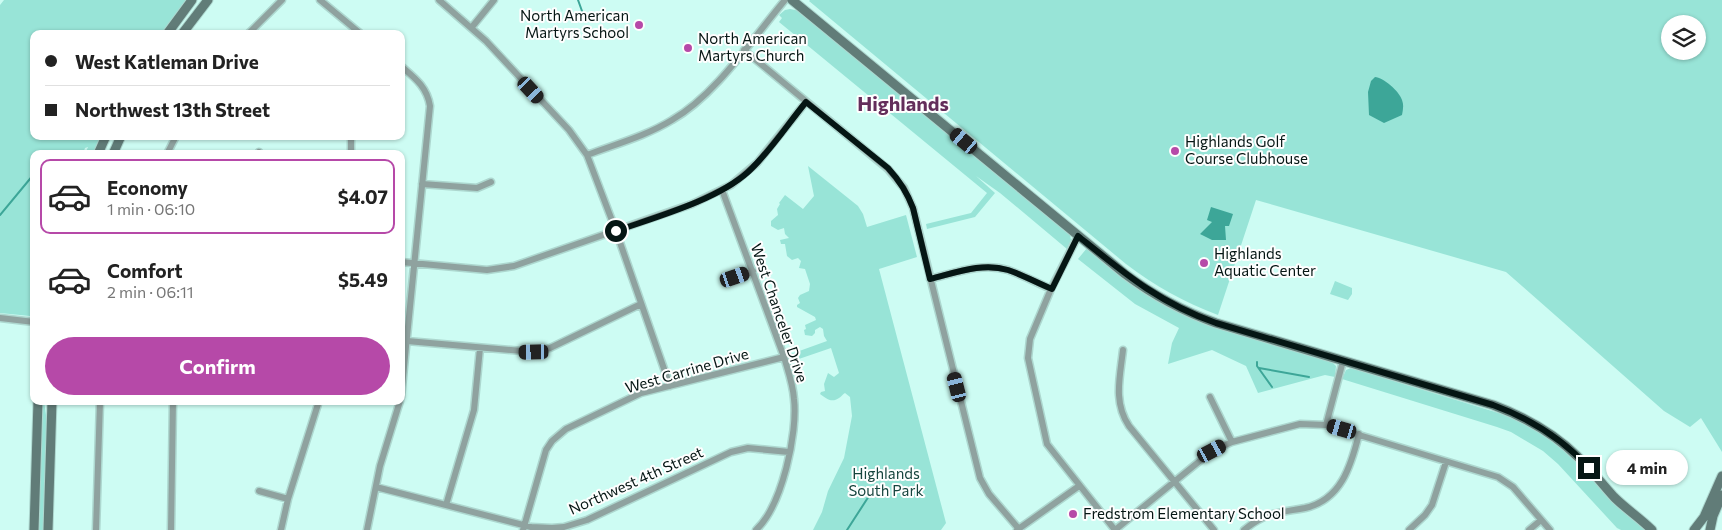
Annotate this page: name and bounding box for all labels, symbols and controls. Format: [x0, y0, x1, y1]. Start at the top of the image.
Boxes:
place label: North American Martyrs School [520, 6, 629, 41]
map controls [1661, 15, 1706, 60]
button: layers [1661, 15, 1706, 60]
marker: North American Martyrs School [633, 19, 645, 31]
place label: North American Martyrs Church [698, 29, 807, 64]
marker: North American Martyrs Church [682, 42, 694, 54]
text: West Katleman Drive [75, 50, 259, 73]
car [515, 74, 546, 106]
district label: Highlands [857, 91, 949, 115]
text: Northwest 13th Street [75, 98, 270, 121]
car [947, 126, 980, 156]
place label: Highlands Golf Course Clubhouse [1185, 132, 1308, 167]
marker: Highlands Golf Course Clubhouse [1169, 145, 1181, 157]
icon: car [47, 174, 92, 219]
text: Economy [107, 176, 188, 199]
text: $4.07 [338, 185, 388, 208]
text: 1 min · 06:10 [107, 199, 195, 218]
route start [605, 220, 627, 242]
street label: West Chanceler Drive [748, 241, 812, 384]
place label: Highlands Aquatic Center [1214, 244, 1316, 279]
icon: car [47, 257, 92, 302]
marker: Highlands Aquatic Center [1198, 257, 1210, 269]
text: Comfort [107, 259, 183, 282]
car [718, 265, 751, 289]
text: $5.49 [338, 268, 388, 291]
text: 2 min · 06:11 [107, 282, 194, 301]
button: Confirm [45, 337, 390, 395]
car [518, 344, 549, 360]
street label: West Carrine Drive [623, 344, 751, 396]
car [946, 371, 967, 403]
car [1325, 418, 1358, 440]
car [1195, 437, 1228, 465]
street label: Northwest 4th Street [566, 442, 706, 518]
callout: 4 min [1606, 450, 1689, 486]
route end [1578, 457, 1600, 479]
text: 4 min [1627, 458, 1667, 477]
park label: Highlands South Park [848, 464, 924, 499]
place label: Fredstrom Elementary School [1083, 504, 1285, 522]
marker: Fredstrom Elementary School [1067, 508, 1079, 520]

